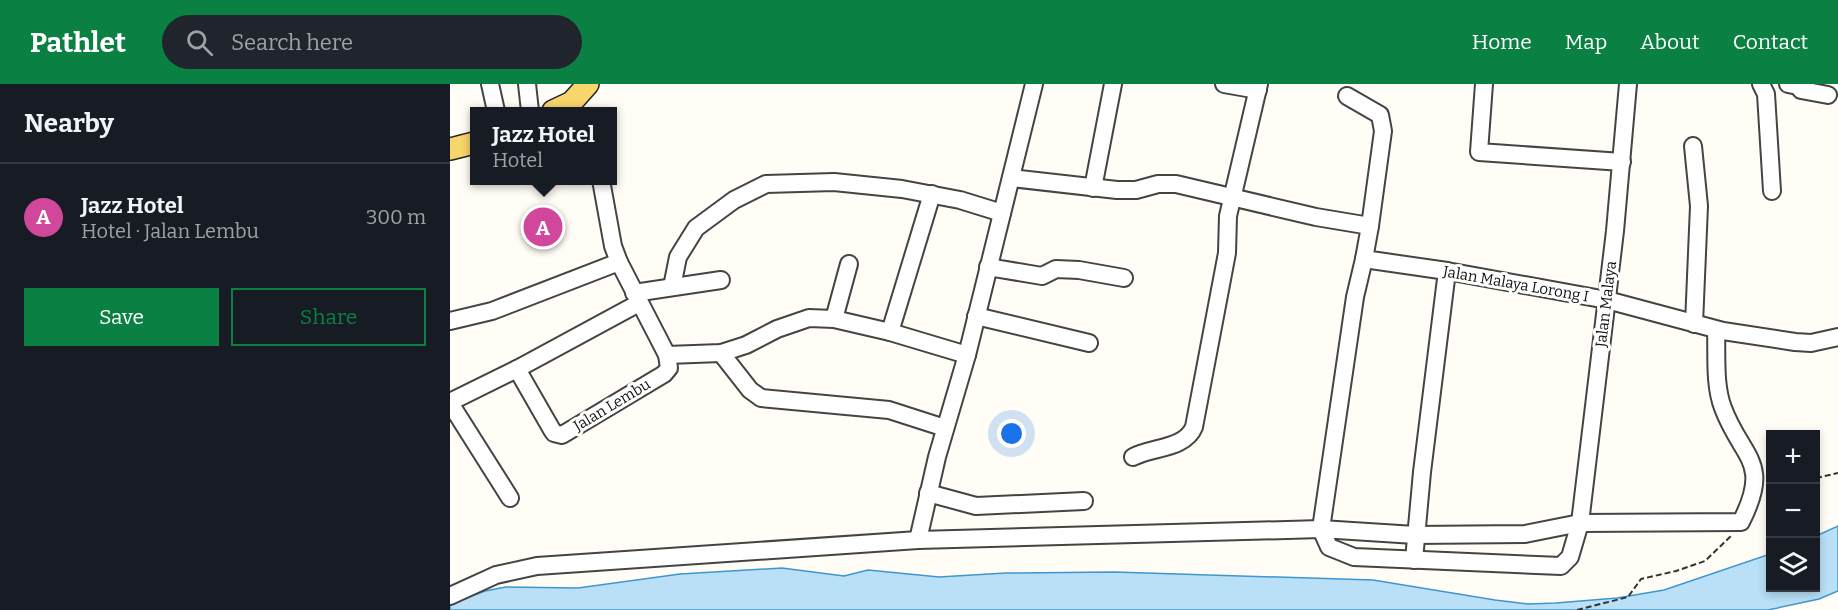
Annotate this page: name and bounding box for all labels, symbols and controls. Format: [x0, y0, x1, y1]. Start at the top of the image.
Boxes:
search box [162, 15, 582, 69]
text: Pathlet [30, 26, 126, 59]
icon: search [183, 26, 216, 59]
text: Search here [231, 29, 353, 56]
text: Home [1472, 29, 1532, 55]
text: Map [1565, 29, 1607, 55]
text: About [1640, 29, 1700, 55]
text: Contact [1733, 29, 1808, 55]
popup [470, 107, 617, 185]
text: Nearby [24, 108, 114, 139]
text: Jazz Hotel [492, 121, 595, 148]
text: Hotel [492, 148, 543, 172]
text: Jazz Hotel [81, 192, 184, 219]
pin: A [524, 204, 562, 250]
text: A [36, 205, 51, 229]
text: 300 m [366, 205, 426, 229]
text: Hotel · Jalan Lembu [81, 219, 259, 243]
street label: Jalan Malaya [1592, 260, 1620, 349]
street label: Jalan Malaya Lorong I [1441, 262, 1590, 306]
button: Save [24, 288, 219, 346]
button: Share [231, 288, 426, 346]
street label: Jalan Lembu [570, 375, 654, 435]
your location [997, 419, 1026, 448]
map controls [1766, 430, 1820, 592]
button: + [1766, 430, 1820, 484]
button: − [1766, 484, 1820, 538]
button: layers [1766, 538, 1820, 592]

